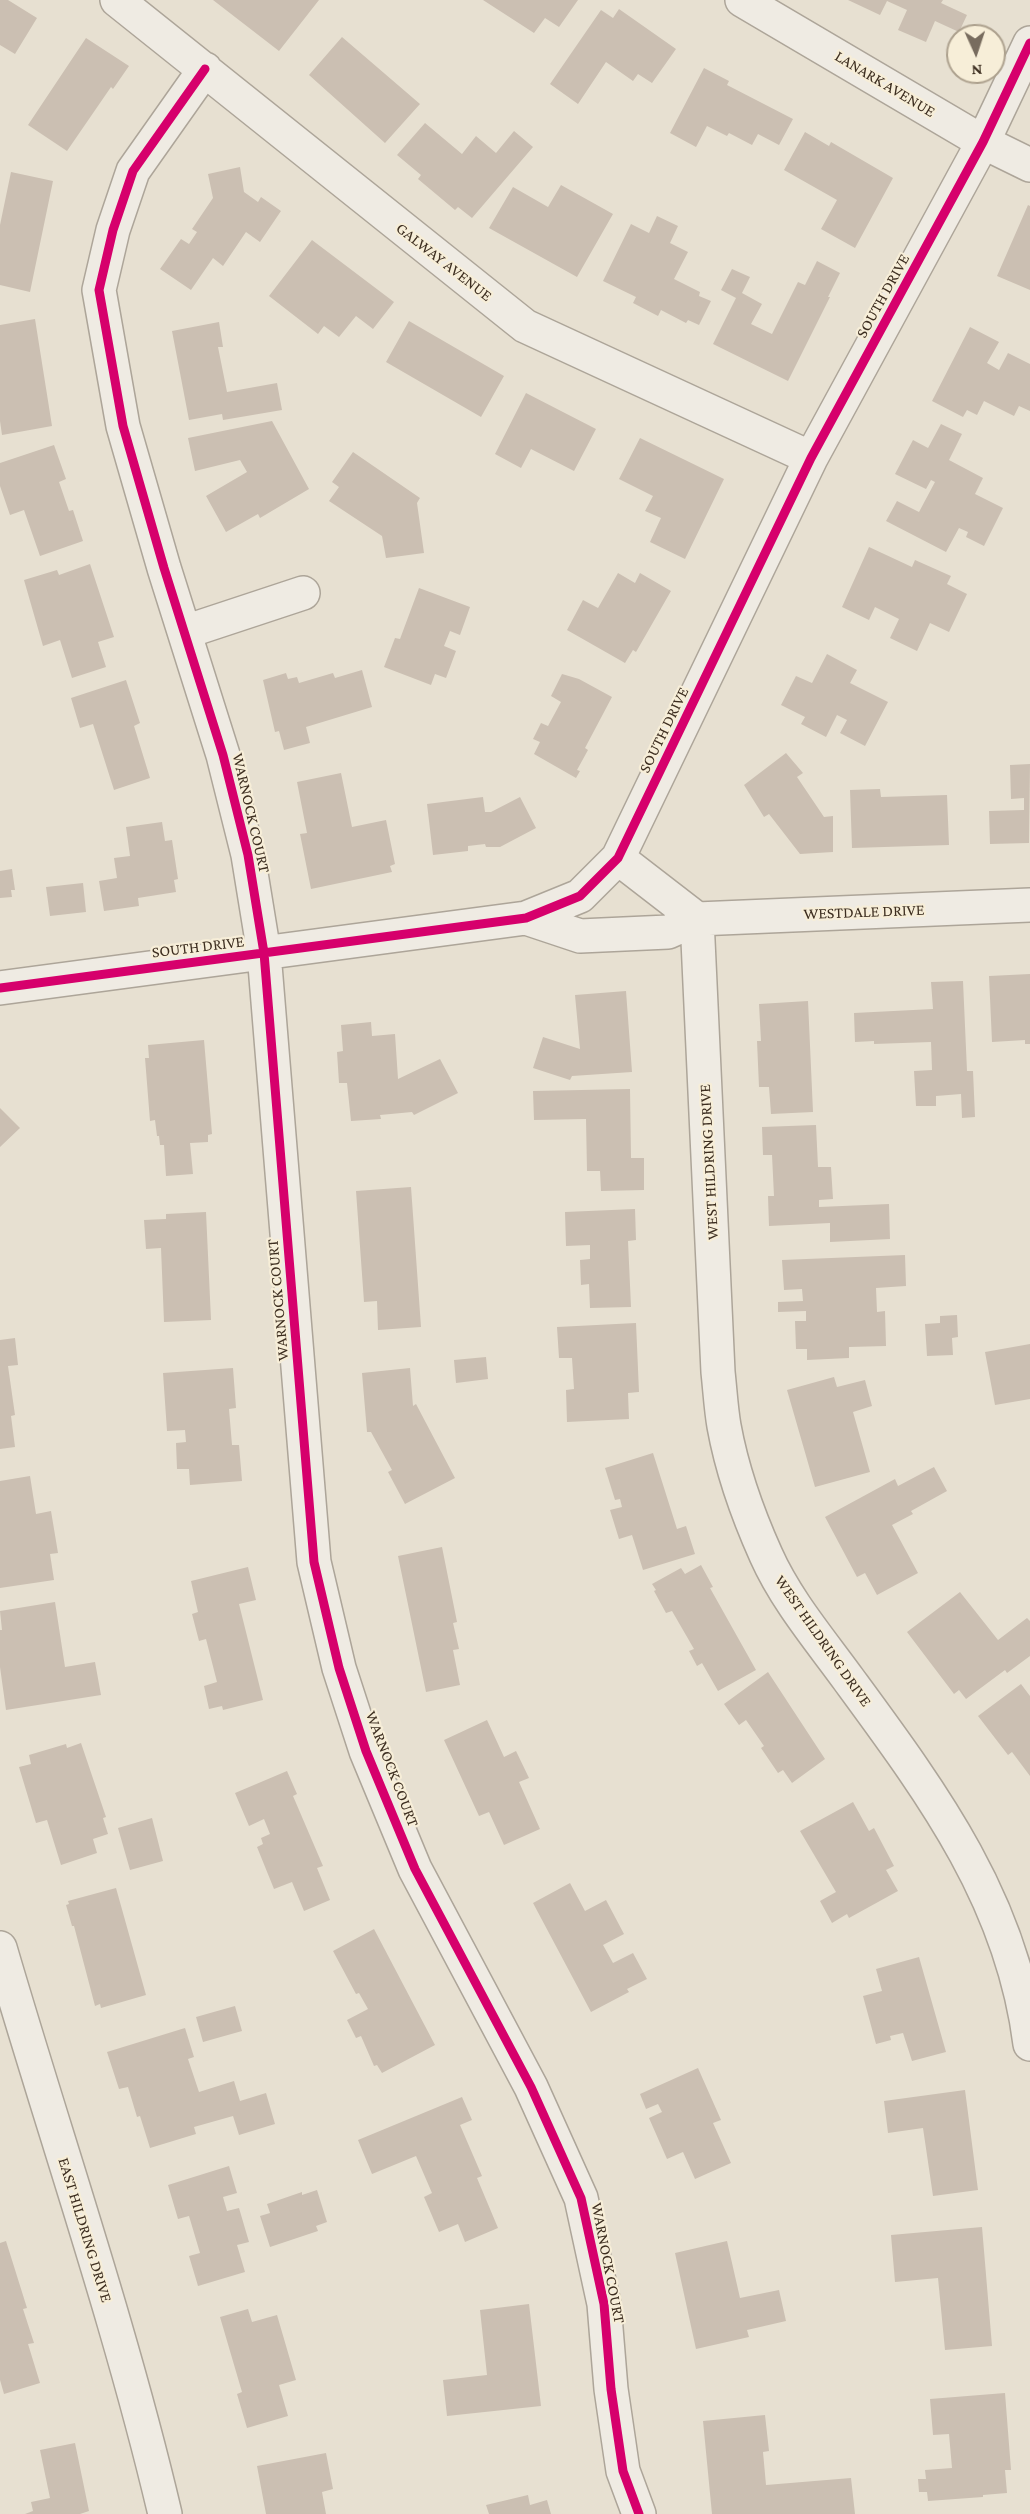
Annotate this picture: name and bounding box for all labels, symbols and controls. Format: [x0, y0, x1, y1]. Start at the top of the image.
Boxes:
north arrow [946, 24, 1006, 84]
street label: LANARK AVENUE [831, 46, 939, 122]
text: N [971, 62, 983, 79]
street label: GALWAY AVENUE [392, 219, 496, 305]
street label: SOUTH DRIVE [852, 251, 914, 341]
street label: SOUTH DRIVE [635, 684, 693, 776]
street label: WARNOCK COURT [228, 751, 274, 875]
street label: WESTDALE DRIVE [803, 900, 925, 924]
street label: SOUTH DRIVE [151, 932, 245, 962]
street label: WEST HILDRING DRIVE [695, 1084, 723, 1240]
street label: WARNOCK COURT [263, 1238, 293, 1362]
street label: WEST HILDRING DRIVE [770, 1572, 876, 1710]
street label: WARNOCK COURT [361, 1708, 423, 1830]
street label: EAST HILDRING DRIVE [54, 2155, 116, 2305]
street label: WARNOCK COURT [587, 2201, 629, 2325]

